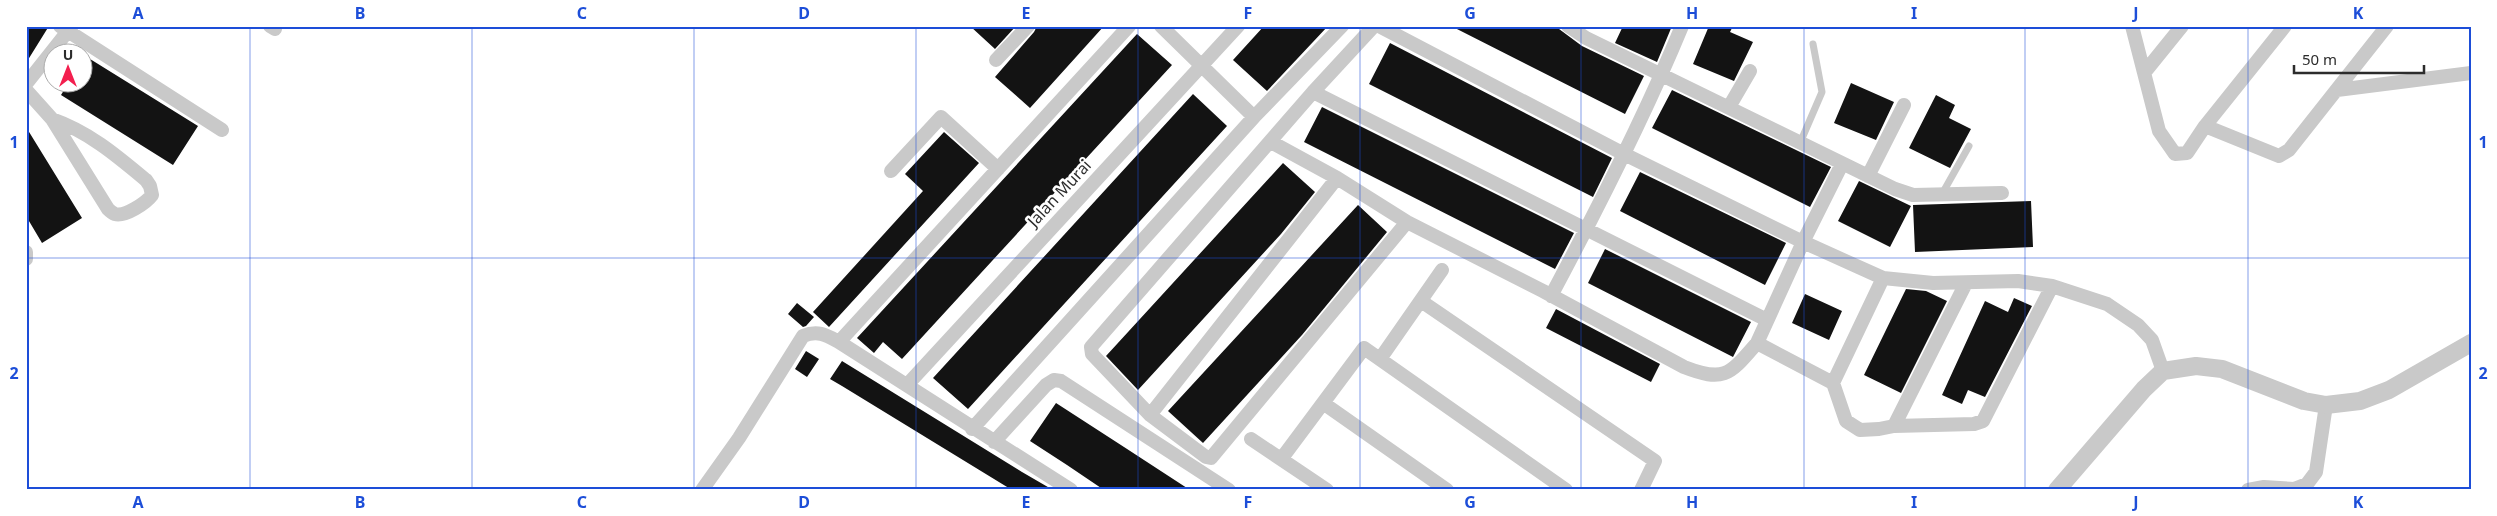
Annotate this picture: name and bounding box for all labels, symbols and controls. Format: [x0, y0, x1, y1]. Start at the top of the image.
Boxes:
text: A [132, 2, 144, 24]
text: B [355, 2, 365, 24]
text: C [577, 2, 587, 24]
text: D [798, 2, 810, 24]
text: E [1022, 2, 1031, 24]
text: F [1244, 2, 1252, 24]
text: G [1464, 2, 1476, 24]
text: H [1686, 2, 1698, 24]
text: I [1911, 2, 1917, 24]
text: J [2131, 2, 2139, 24]
text: K [2353, 2, 2364, 24]
north arrow [42, 42, 92, 92]
scale bar [2294, 42, 2424, 74]
text: U [63, 45, 73, 64]
text: 50 m [2302, 49, 2337, 69]
text: 1 [9, 131, 19, 153]
text: 1 [2478, 131, 2488, 153]
street label: Jalan Murai [1021, 155, 1096, 233]
text: 2 [9, 362, 19, 384]
text: 2 [2478, 362, 2488, 384]
text: A [132, 491, 144, 513]
text: B [355, 491, 365, 513]
text: C [577, 491, 587, 513]
text: D [798, 491, 810, 513]
text: E [1022, 491, 1031, 513]
text: F [1244, 491, 1252, 513]
text: G [1464, 491, 1476, 513]
text: H [1686, 491, 1698, 513]
text: I [1911, 491, 1917, 513]
text: J [2131, 491, 2139, 513]
text: K [2353, 491, 2364, 513]

